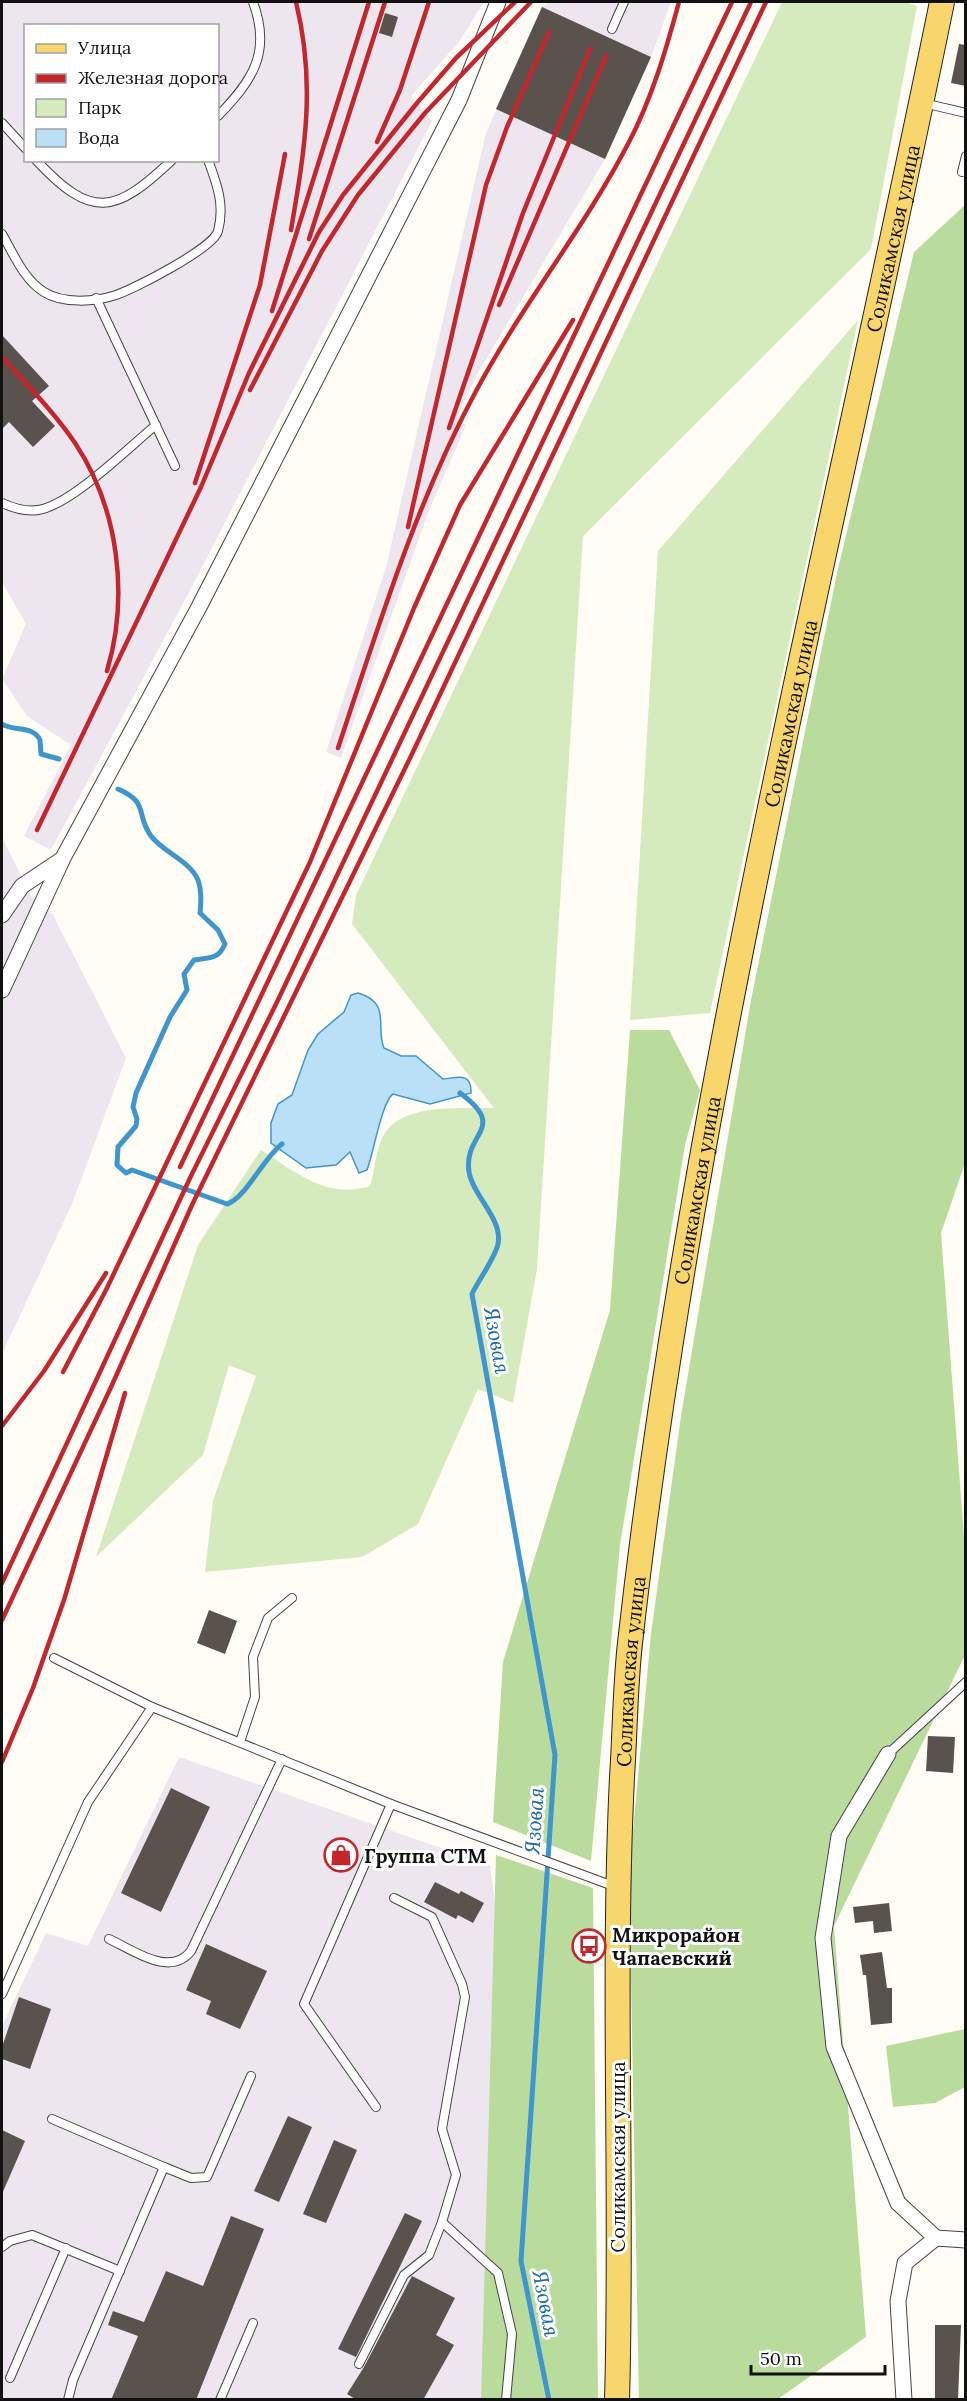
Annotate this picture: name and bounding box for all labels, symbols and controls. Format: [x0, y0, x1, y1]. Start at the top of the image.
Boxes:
legend [24, 24, 219, 162]
text: Улица [77, 36, 131, 59]
text: Железная дорога [78, 66, 228, 89]
text: Парк [78, 96, 122, 119]
text: Вода [78, 126, 120, 149]
street label: Соликамская улица [860, 142, 925, 334]
street label: Соликамская улица [758, 617, 822, 810]
street label: Соликамская улица [668, 1094, 725, 1287]
water label: Язовая [478, 1304, 516, 1376]
street label: Соликамская улица [610, 1575, 650, 1768]
water label: Язовая [518, 1786, 550, 1856]
shop icon: Группа СТМ [323, 1837, 359, 1873]
place label: Группа СТМ [364, 1843, 487, 1868]
place label: Микрорайон Чапаевский [612, 1922, 740, 1970]
bus stop icon: Микрорайон Чапаевский [571, 1928, 607, 1964]
street label: Соликамская улица [605, 2061, 630, 2253]
water label: Язовая [526, 2267, 566, 2339]
scale bar [751, 2338, 884, 2376]
text: 50 m [760, 2347, 802, 2370]

